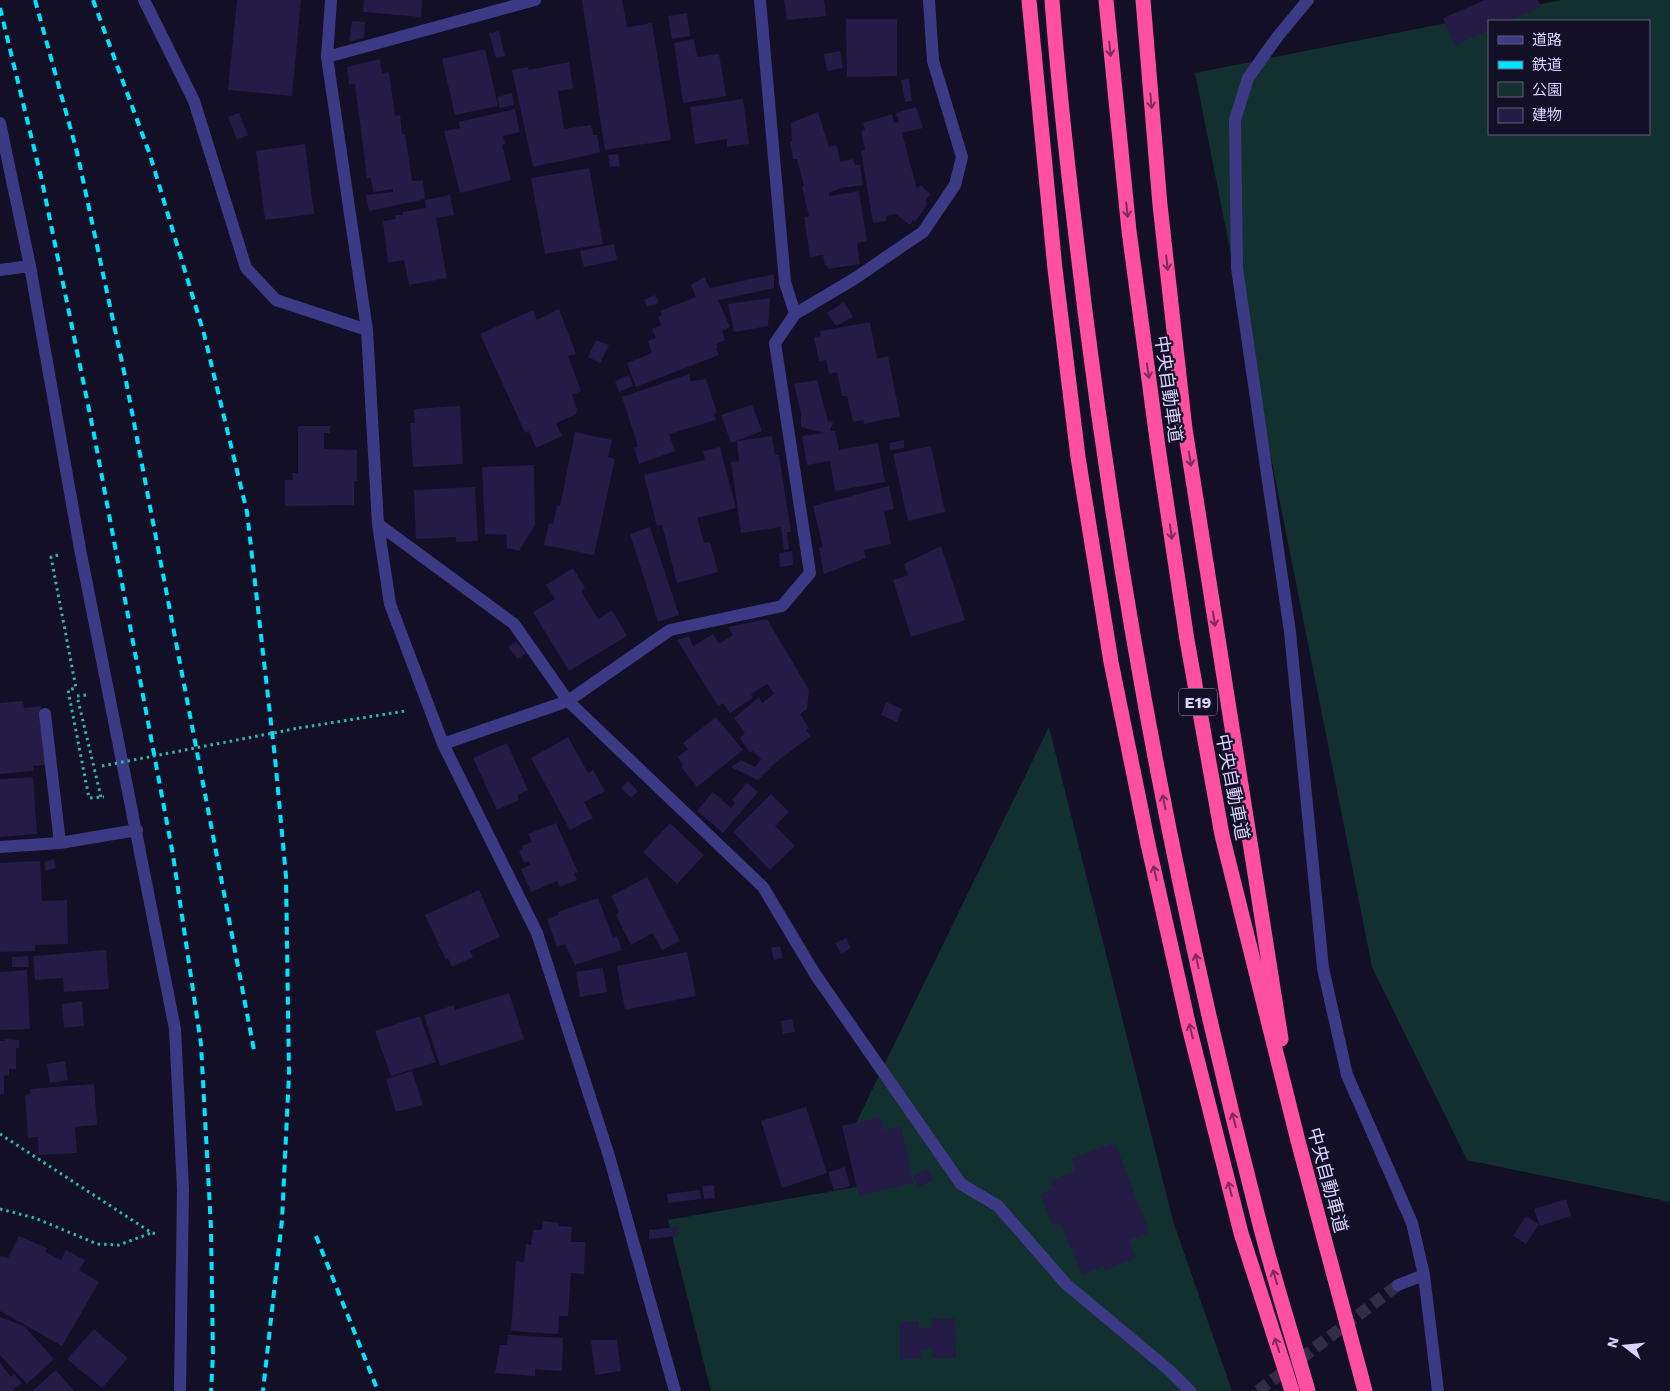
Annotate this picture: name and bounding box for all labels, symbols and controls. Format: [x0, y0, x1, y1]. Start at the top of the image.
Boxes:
legend [1488, 20, 1650, 135]
text: 道路 [1532, 31, 1562, 49]
one-way arrow [1105, 40, 1115, 56]
text: 鉄道 [1532, 56, 1562, 74]
text: 公園 [1532, 81, 1562, 99]
one-way arrow [1147, 93, 1156, 109]
text: 建物 [1532, 106, 1562, 124]
one-way arrow [1122, 202, 1132, 218]
one-way arrow [1162, 254, 1171, 270]
street label: 中央自動車道 [1151, 334, 1187, 444]
one-way arrow [1143, 363, 1153, 379]
one-way arrow [1185, 450, 1195, 466]
one-way arrow [1166, 524, 1176, 540]
one-way arrow [1210, 611, 1220, 627]
road number: E19 [1179, 689, 1217, 716]
street label: 中央自動車道 [1212, 732, 1254, 842]
one-way arrow [1159, 795, 1169, 811]
one-way arrow [1149, 866, 1159, 882]
one-way arrow [1192, 954, 1201, 970]
one-way arrow [1186, 1024, 1195, 1040]
one-way arrow [1229, 1112, 1238, 1128]
street label: 中央自動車道 [1304, 1125, 1352, 1235]
one-way arrow [1225, 1182, 1234, 1198]
one-way arrow [1270, 1269, 1280, 1285]
north arrow [1600, 1321, 1650, 1371]
text: N [1603, 1335, 1622, 1350]
one-way arrow [1272, 1337, 1282, 1353]

